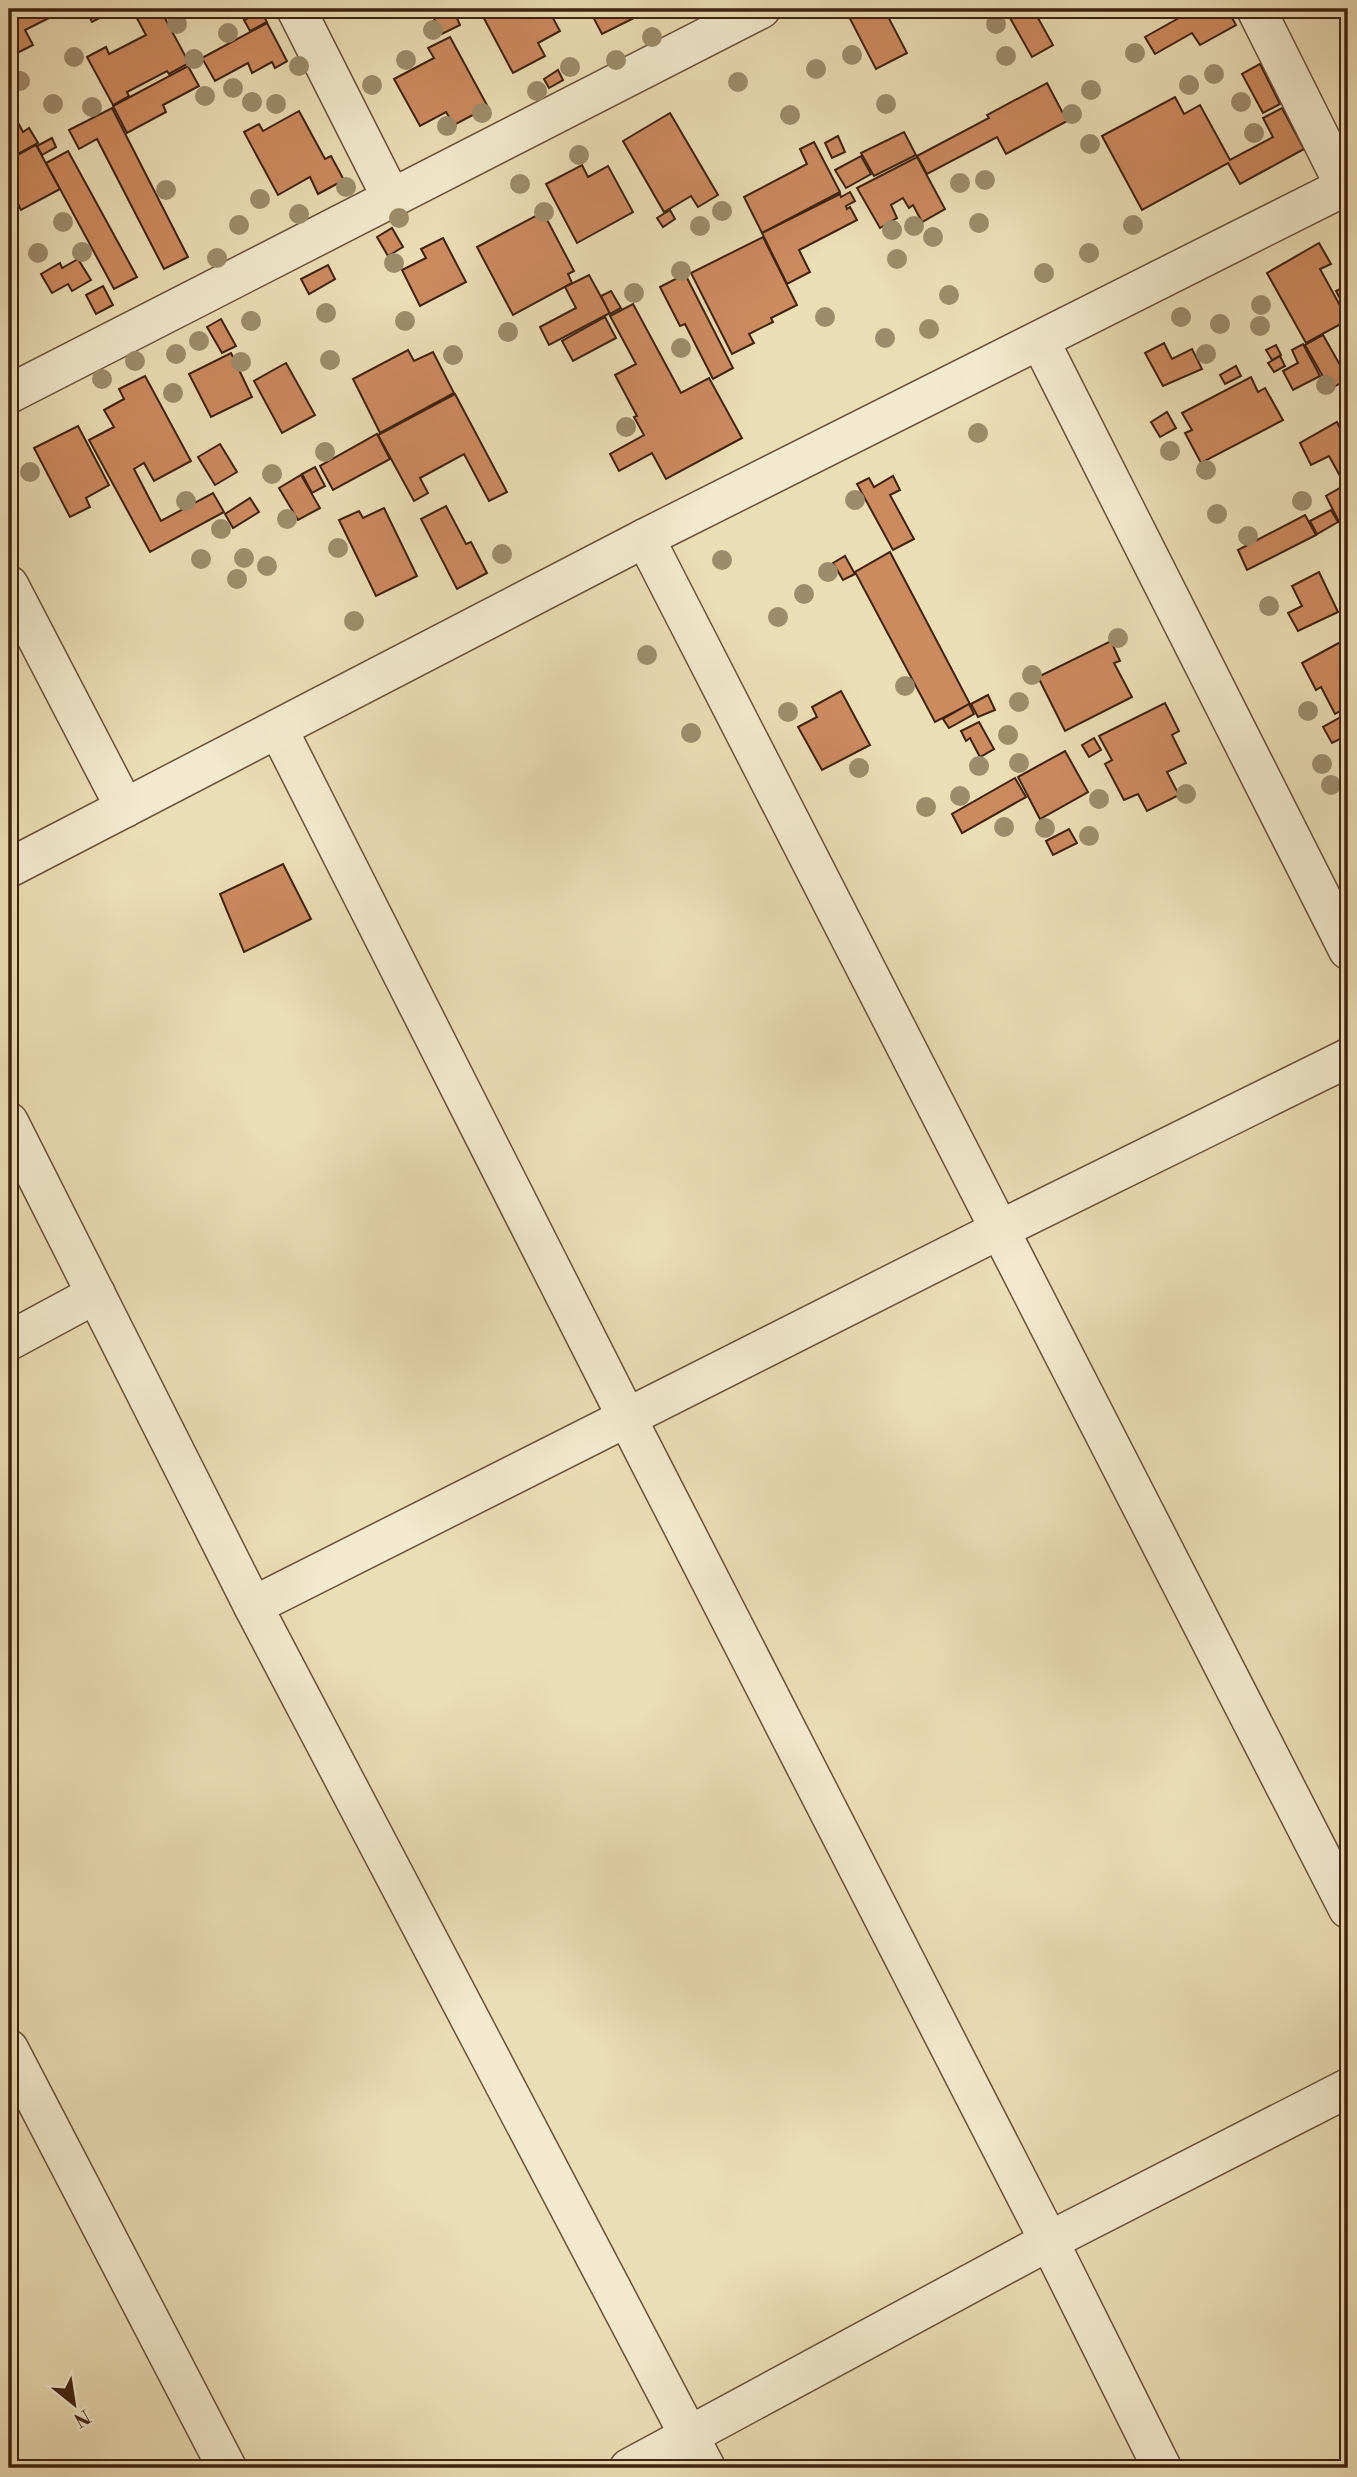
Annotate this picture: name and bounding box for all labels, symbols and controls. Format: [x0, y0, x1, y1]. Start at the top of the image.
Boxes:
north arrow [38, 2368, 108, 2438]
text: N [69, 2404, 95, 2432]

